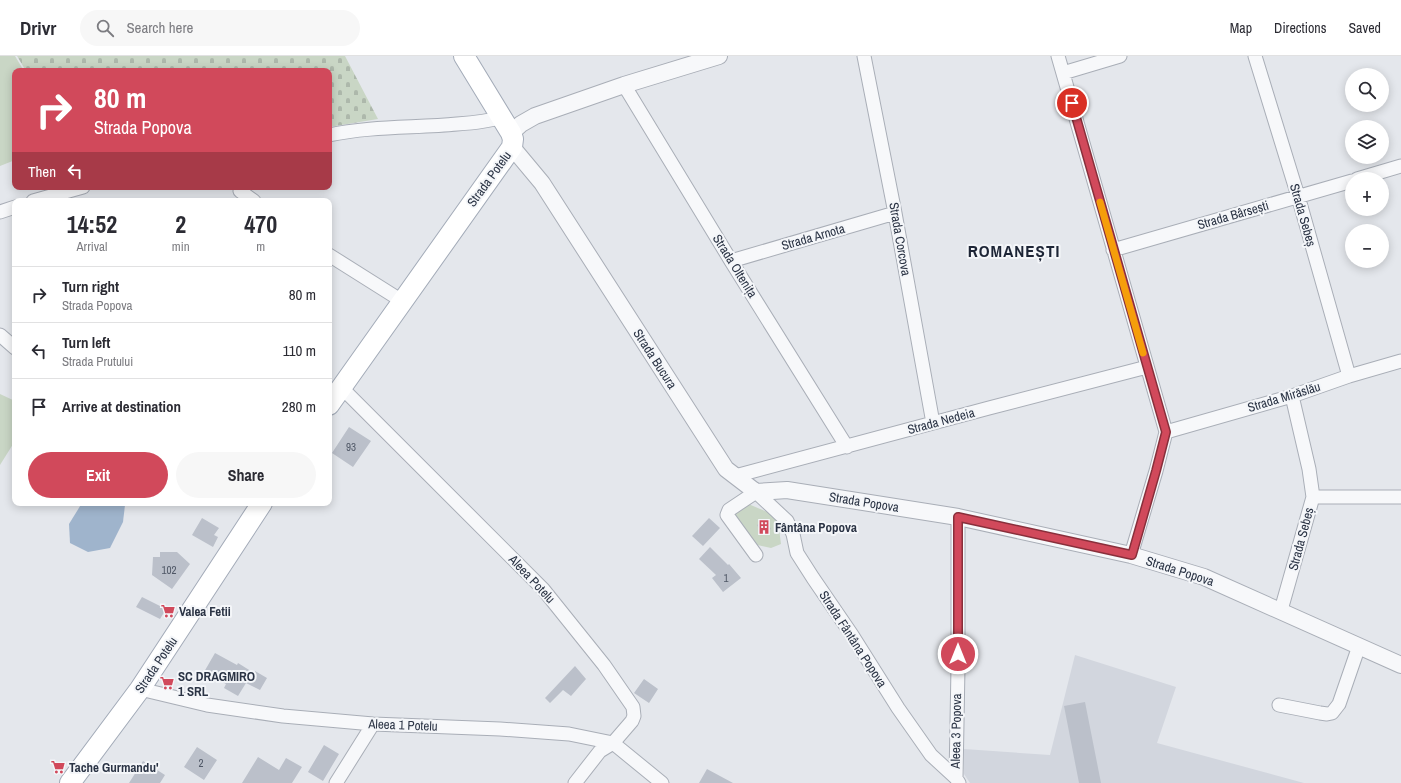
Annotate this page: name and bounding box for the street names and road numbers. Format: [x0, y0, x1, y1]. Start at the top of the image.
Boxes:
street label: Strada Potelu [463, 148, 515, 210]
street label: Strada Sebeș [1286, 182, 1320, 248]
street label: Strada Bârsești [1195, 197, 1271, 233]
street label: Strada Corcova [885, 201, 915, 277]
street label: Strada Arnota [779, 220, 847, 254]
street label: Strada Oltenița [709, 231, 761, 301]
street label: Strada Bucura [629, 326, 681, 392]
street label: Strada Mirăslău [1246, 378, 1323, 416]
street label: Strada Nedeia [906, 404, 976, 438]
street label: Strada Popova [828, 488, 900, 516]
street label: Strada Sebeș [1284, 506, 1318, 572]
street label: Aleea Potelu [504, 550, 559, 607]
street label: Strada Popova [1144, 552, 1216, 590]
street label: Strada Fântâna Popova [815, 587, 891, 691]
street label: Strada Potelu [131, 633, 181, 697]
street label: Aleea 3 Popova [947, 693, 965, 770]
street label: Aleea 1 Potelu [367, 715, 438, 735]

